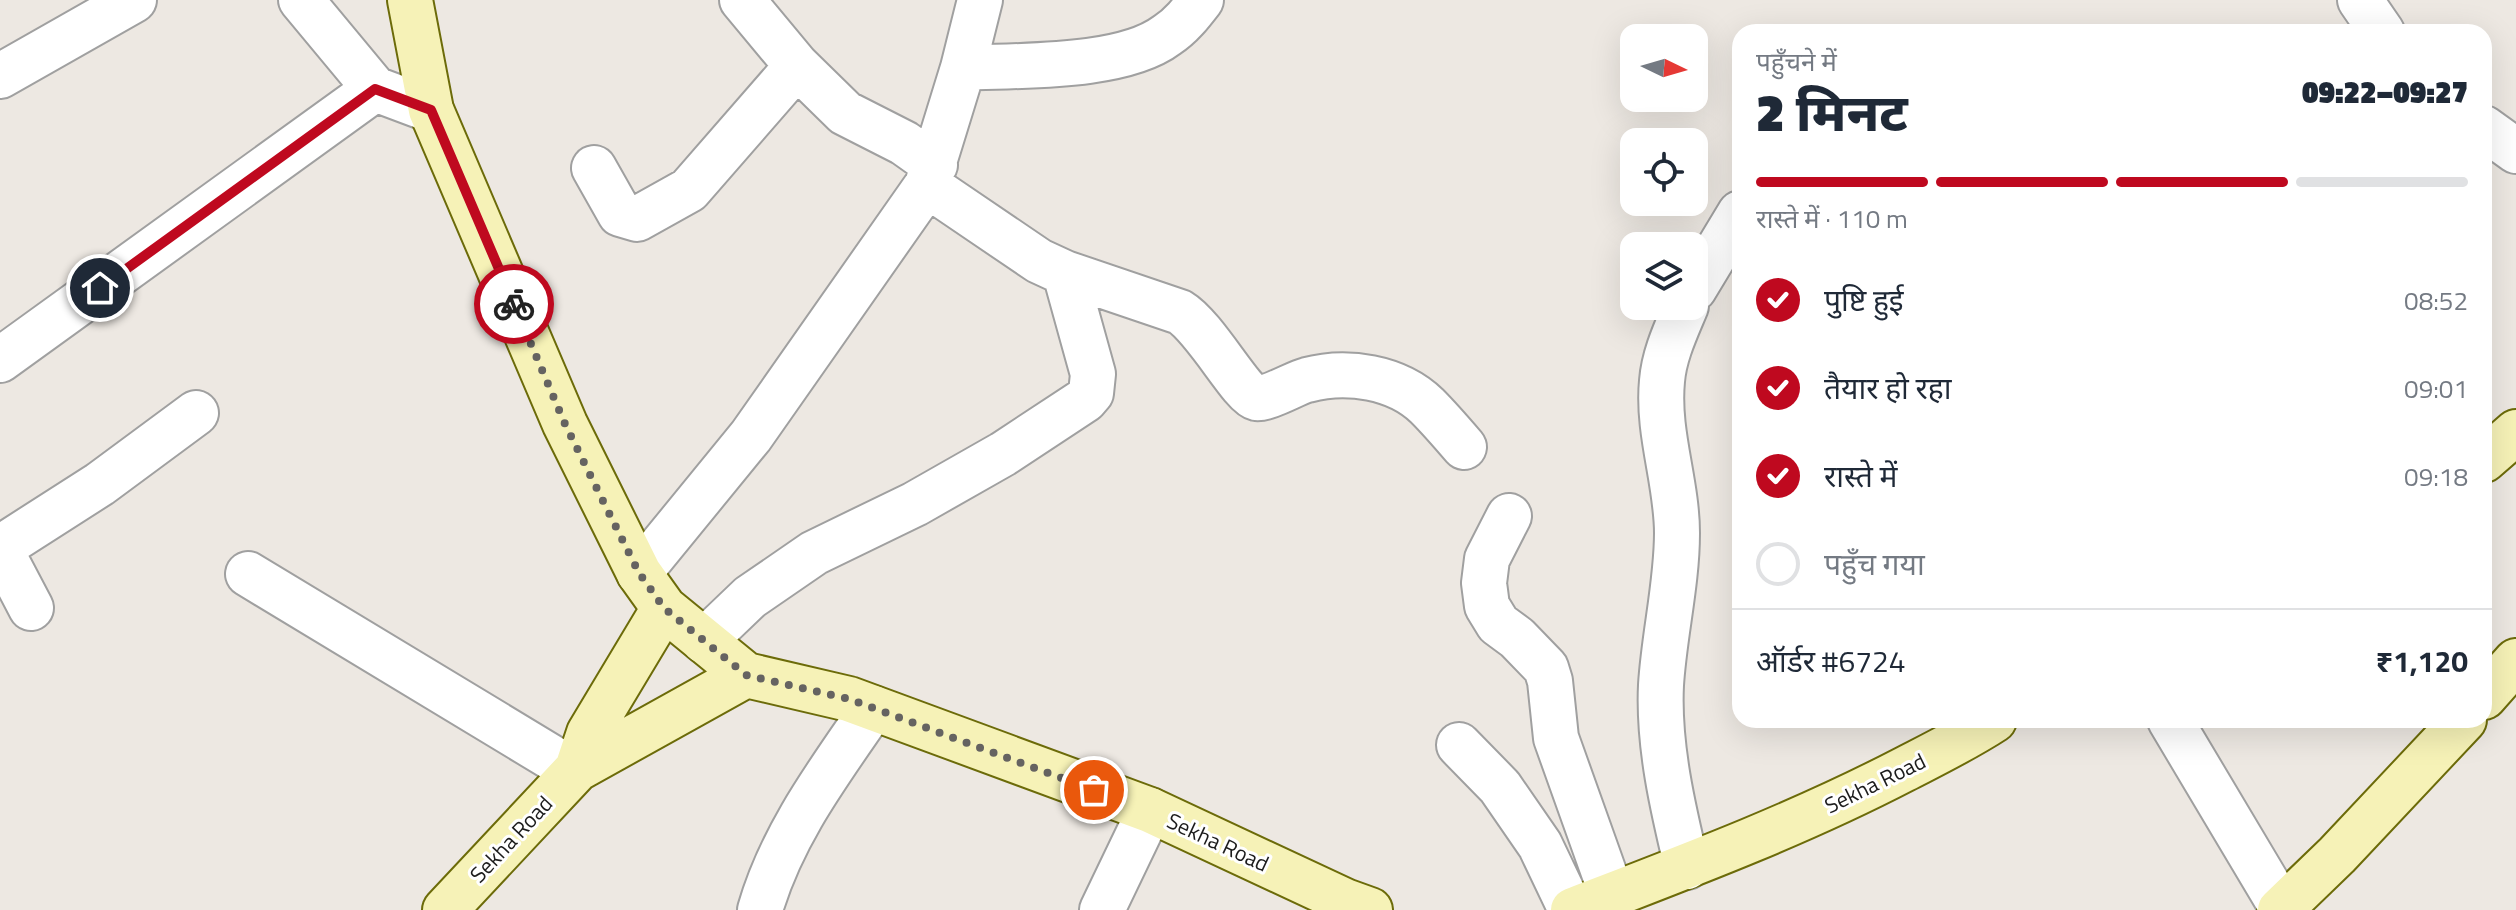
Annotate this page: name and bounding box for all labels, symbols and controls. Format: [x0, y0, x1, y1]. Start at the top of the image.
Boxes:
north arrow [1620, 24, 1708, 112]
map controls [1620, 24, 1708, 320]
text: पहुँचने में [1756, 42, 1837, 81]
text: 09:22–09:27 [2302, 69, 2468, 115]
text: 2 मिनट [1756, 72, 1908, 151]
button: locate [1620, 128, 1708, 216]
text: रास्ते में · 110 m [1756, 199, 1908, 238]
button: layers [1620, 232, 1708, 320]
pin [66, 254, 134, 322]
courier [474, 264, 554, 344]
icon: home [78, 266, 122, 310]
text: पुष्टि हुई [1824, 277, 1904, 323]
icon: check [1756, 278, 1800, 322]
text: 08:52 [2404, 281, 2468, 320]
icon: bike [492, 282, 536, 326]
text: तैयार हो रहा [1824, 365, 1951, 411]
icon: check [1756, 366, 1800, 410]
text: 09:01 [2404, 369, 2468, 408]
text: रास्ते में [1824, 453, 1897, 499]
icon: check [1756, 454, 1800, 498]
text: 09:18 [2404, 457, 2468, 496]
text: पहुँच गया [1824, 541, 1925, 587]
text: ऑर्डर #6724 [1756, 638, 1906, 684]
text: ₹1,120 [2376, 638, 2468, 684]
street label: Sekha Road [1819, 744, 1931, 822]
pin [1060, 756, 1128, 824]
icon: bag [1072, 768, 1116, 812]
street label: Sekha Road [461, 788, 561, 890]
street label: Sekha Road [1161, 804, 1275, 880]

